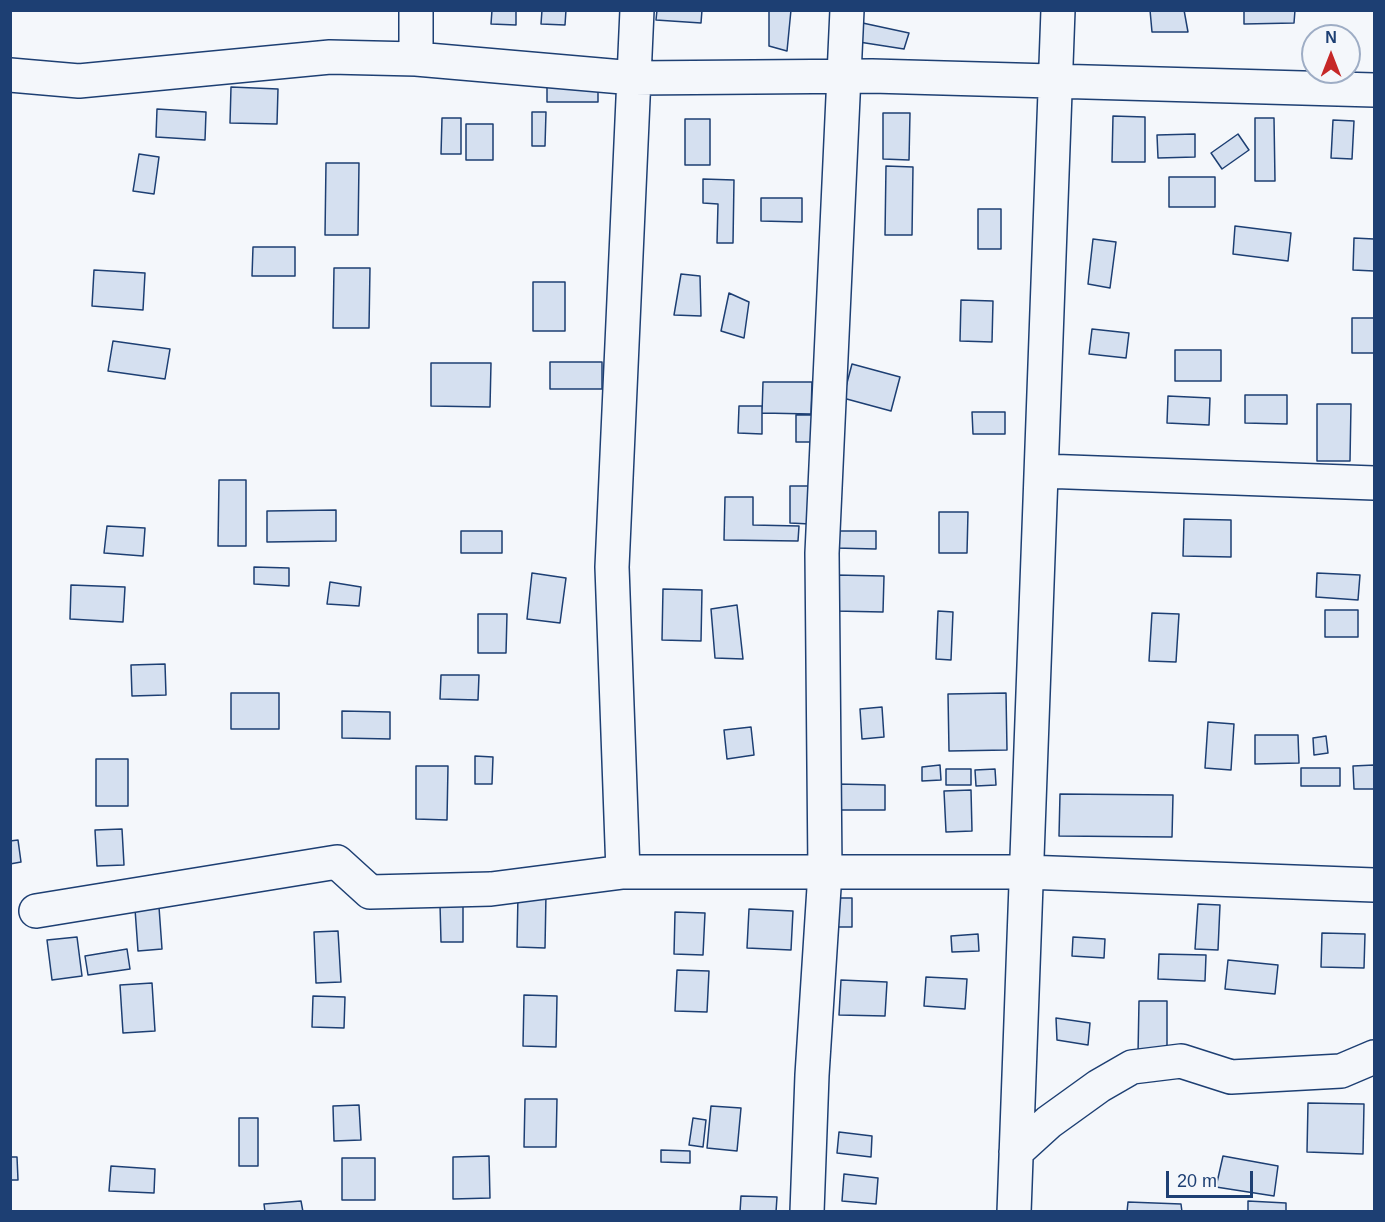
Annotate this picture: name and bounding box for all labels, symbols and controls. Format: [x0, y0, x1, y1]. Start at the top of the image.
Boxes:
north arrow [1301, 24, 1361, 84]
text: N [1325, 29, 1337, 46]
scale bar [1169, 1159, 1256, 1197]
text: 20 m [1177, 1171, 1217, 1191]

